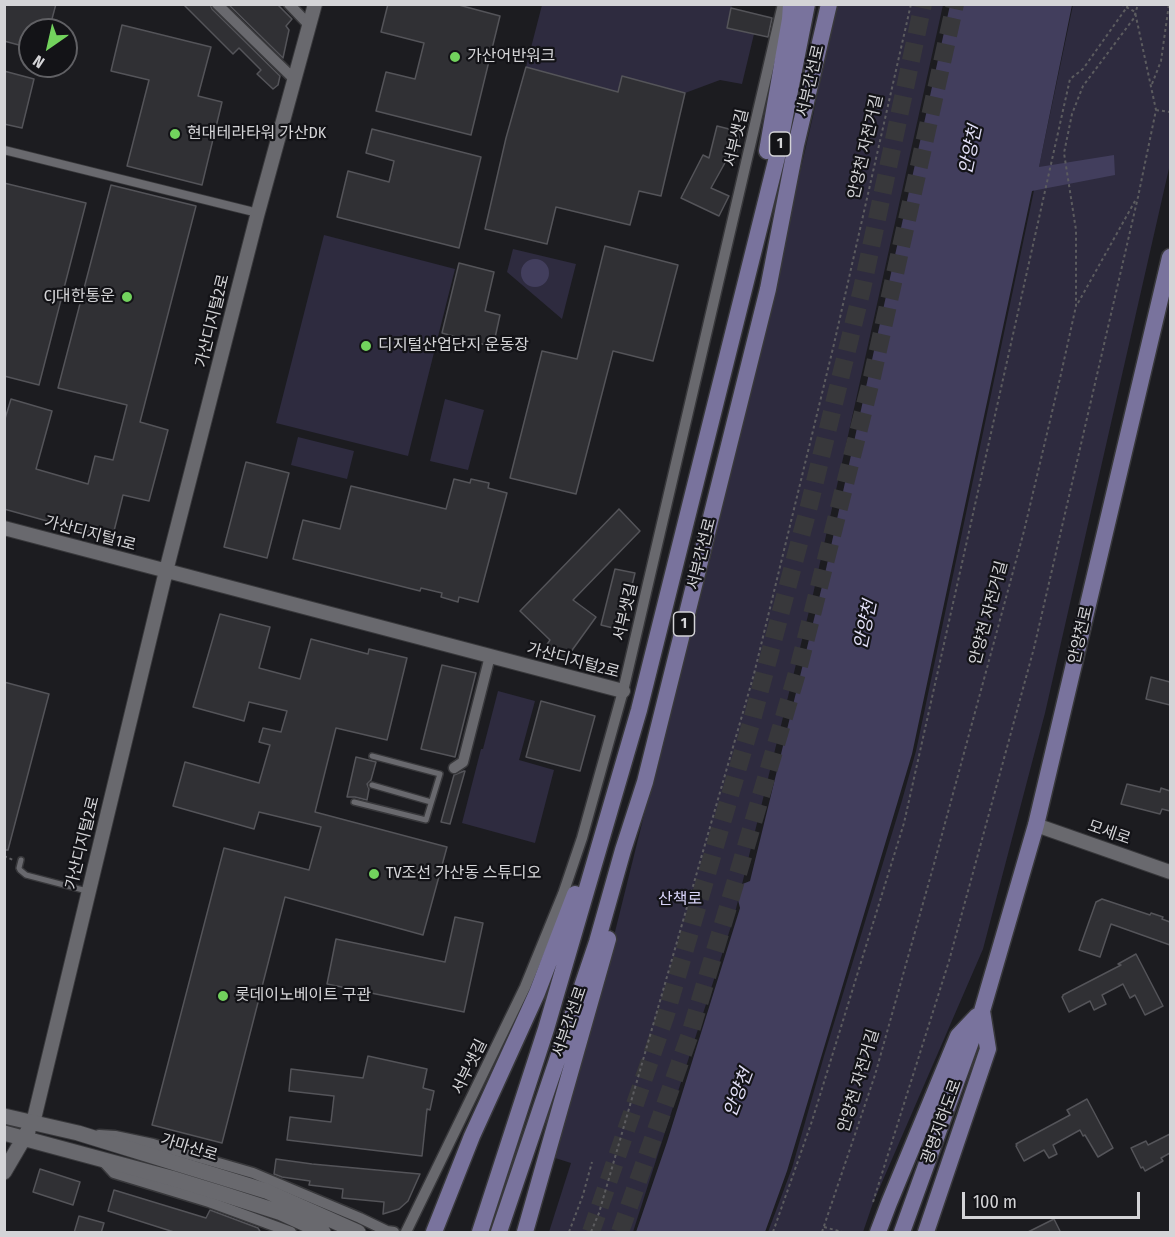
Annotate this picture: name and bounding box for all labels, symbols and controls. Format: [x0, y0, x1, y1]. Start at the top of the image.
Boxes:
north arrow [18, 18, 78, 78]
street label: 서부간선로 [793, 43, 829, 119]
place label: 가산어반워크 [467, 47, 555, 67]
marker: 가산어반워크 [448, 50, 462, 64]
text: N [29, 51, 48, 72]
street label: 안양천 자전거길 [845, 93, 887, 201]
street label: 서부샛길 [721, 107, 753, 169]
water label: 안양천 [955, 123, 987, 177]
place label: 현대테라타워 가산DK [187, 124, 326, 144]
marker: 현대테라타워 가산DK [168, 127, 182, 141]
road number: 1 [770, 132, 790, 156]
street label: 가산디지털2로 [192, 272, 234, 370]
place label: CJ대한통운 [44, 287, 115, 307]
marker: CJ대한통운 [120, 290, 134, 304]
place label: 디지털산업단지 운동장 [378, 336, 529, 356]
marker: 디지털산업단지 운동장 [359, 339, 373, 353]
street label: 가산디지털1로 [42, 512, 138, 556]
street label: 서부간선로 [684, 516, 720, 592]
street label: 안양천 자전거길 [966, 559, 1012, 667]
street label: 서부샛길 [610, 581, 642, 643]
water label: 안양천 [850, 598, 882, 652]
street label: 안양천로 [1065, 604, 1097, 666]
road number: 1 [674, 612, 694, 636]
street label: 가산디지털2로 [524, 639, 622, 683]
street label: 가산디지털2로 [62, 794, 104, 892]
street label: 모세로 [1085, 817, 1133, 849]
place label: TV조선 가산동 스튜디오 [386, 864, 542, 884]
marker: TV조선 가산동 스튜디오 [367, 867, 381, 881]
park label: 산책로 [658, 890, 702, 910]
street label: 서부간선로 [549, 984, 591, 1060]
place label: 롯데이노베이트 구관 [235, 986, 371, 1006]
marker: 롯데이노베이트 구관 [216, 989, 230, 1003]
street label: 안양천 자전거길 [834, 1027, 884, 1135]
street label: 서부샛길 [448, 1036, 492, 1098]
water label: 안양천 [720, 1066, 758, 1120]
street label: 광명지하도로 [918, 1077, 966, 1167]
street label: 가마산로 [158, 1130, 220, 1166]
scale bar [965, 1180, 1144, 1218]
text: 100 m [973, 1191, 1017, 1213]

